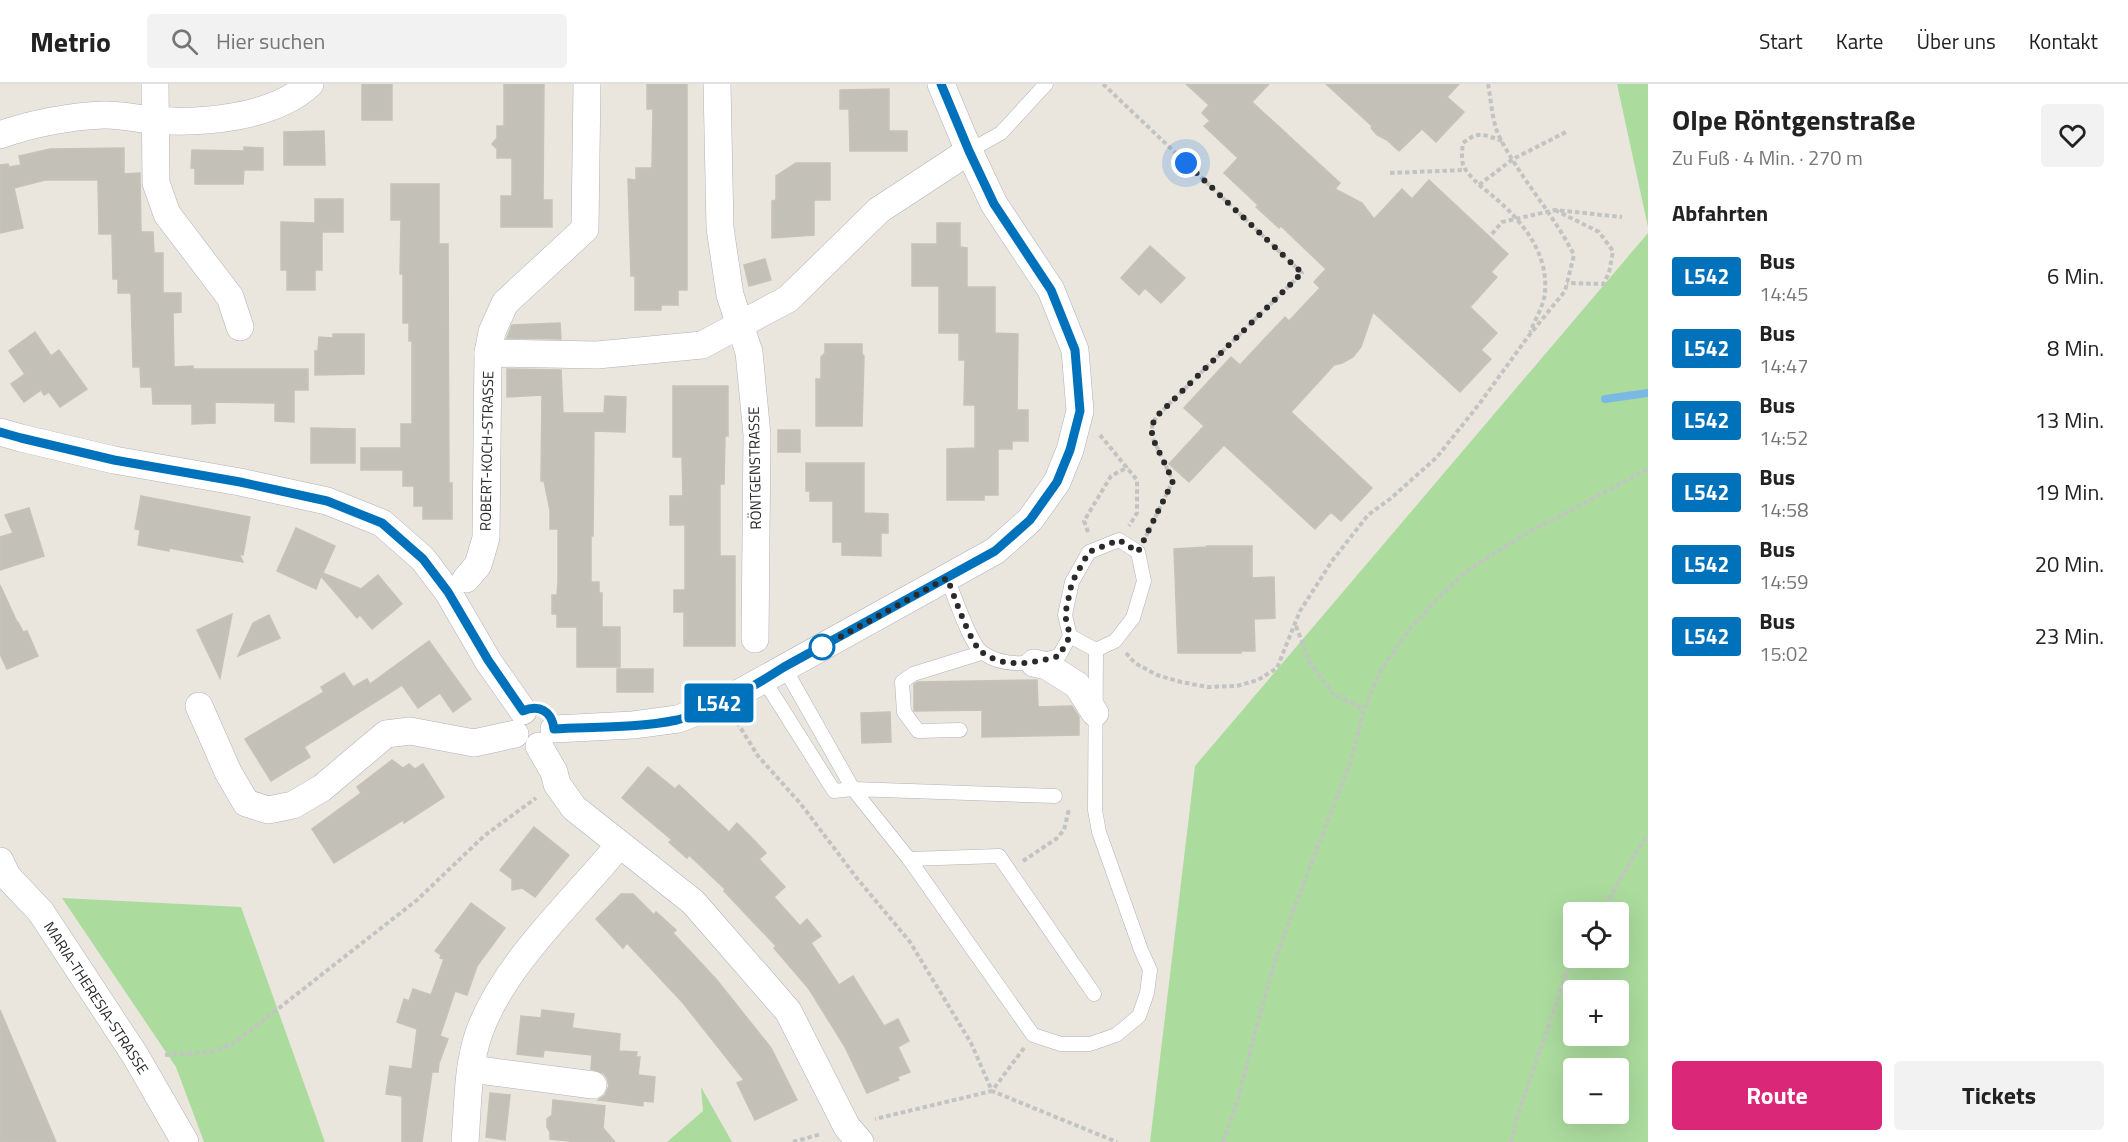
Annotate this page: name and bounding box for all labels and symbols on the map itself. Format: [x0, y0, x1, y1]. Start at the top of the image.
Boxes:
your location [1171, 148, 1201, 178]
street label: ROBERT-KOCH-STRASSE [474, 371, 499, 531]
street label: RÖNTGENSTRASSE [742, 406, 767, 530]
unlabelled marker [809, 634, 835, 660]
line badge: L542 [677, 684, 761, 722]
street label: MARIA-THERESIA-STRASSE [38, 917, 155, 1079]

